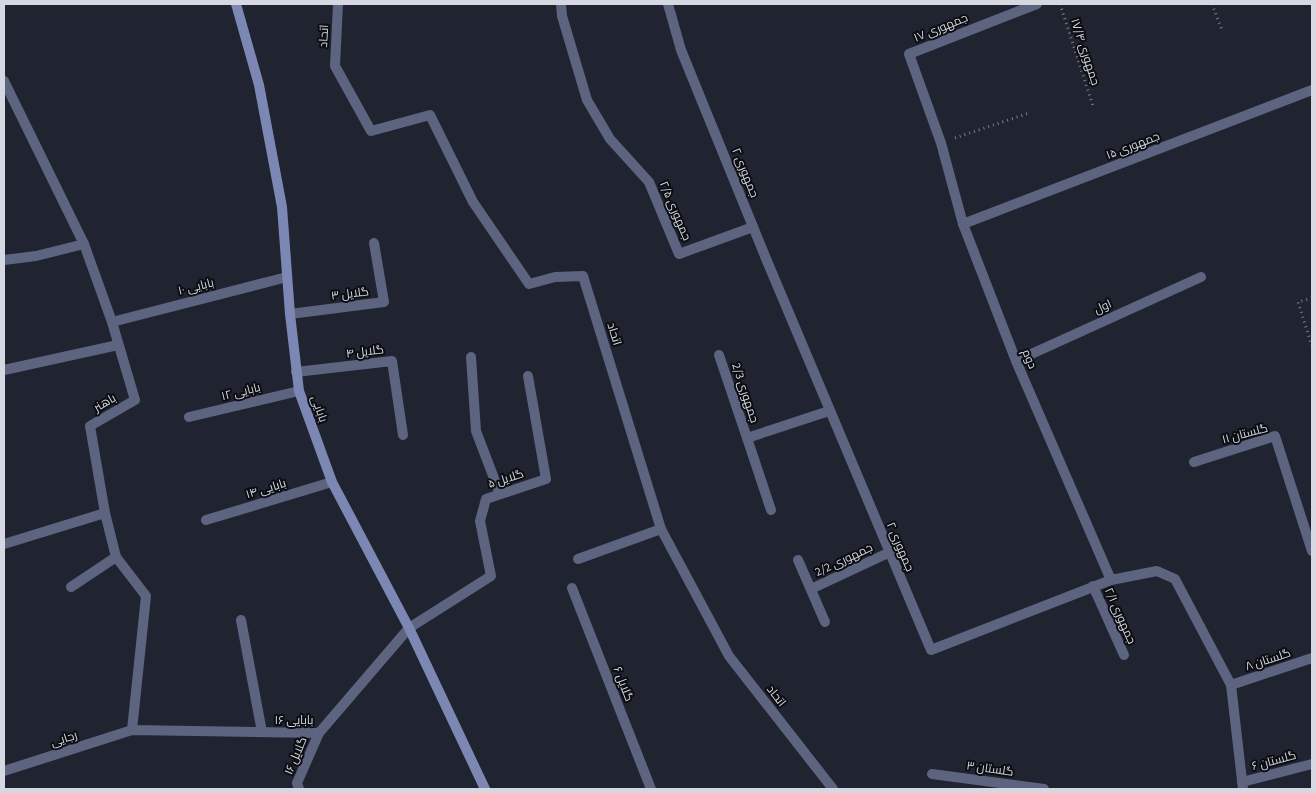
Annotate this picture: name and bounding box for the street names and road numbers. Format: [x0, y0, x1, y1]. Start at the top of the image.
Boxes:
street label: جمهوری ۱۷ [911, 9, 971, 47]
street label: جمهوری ۱۷/۴ [1066, 16, 1104, 88]
street label: اتحاد [315, 24, 333, 48]
street label: جمهوری ۱۵ [1104, 128, 1162, 164]
street label: جمهوری ۲ [727, 146, 763, 200]
street label: جمهوری ۲/۵ [655, 179, 695, 243]
street label: بابایی ۱۰ [176, 274, 216, 300]
street label: گلایل ۳ [330, 283, 370, 305]
street label: اول [1091, 296, 1115, 318]
street label: اتحاد [603, 321, 625, 347]
street label: گلایل ۴ [345, 341, 385, 363]
street label: دوم [1017, 347, 1041, 372]
street label: جمهوری 2/3 [727, 361, 763, 425]
street label: بابایی ۱۲ [220, 379, 262, 405]
street label: باهنر [90, 390, 119, 417]
street label: بابایی [306, 393, 332, 425]
street label: گلستان ۱۱ [1220, 420, 1270, 448]
street label: گلایل ۵ [486, 465, 526, 493]
street label: بابایی ۱۴ [244, 475, 288, 503]
street label: جمهوری ۲ [882, 520, 918, 574]
street label: جمهوری 2/2 [812, 539, 876, 581]
street label: جمهوری ۲/۱ [1100, 585, 1140, 647]
street label: گلستان ۸ [1243, 645, 1293, 675]
street label: گلایل ۶ [609, 664, 637, 704]
street label: اتحاد [762, 682, 790, 710]
street label: بابایی ۱۶ [274, 712, 314, 729]
street label: رجایی [48, 727, 80, 751]
street label: گلایل ۱۶ [280, 734, 312, 778]
street label: گلستان ۶ [1250, 747, 1298, 775]
street label: گلستان ۳ [965, 757, 1015, 781]

